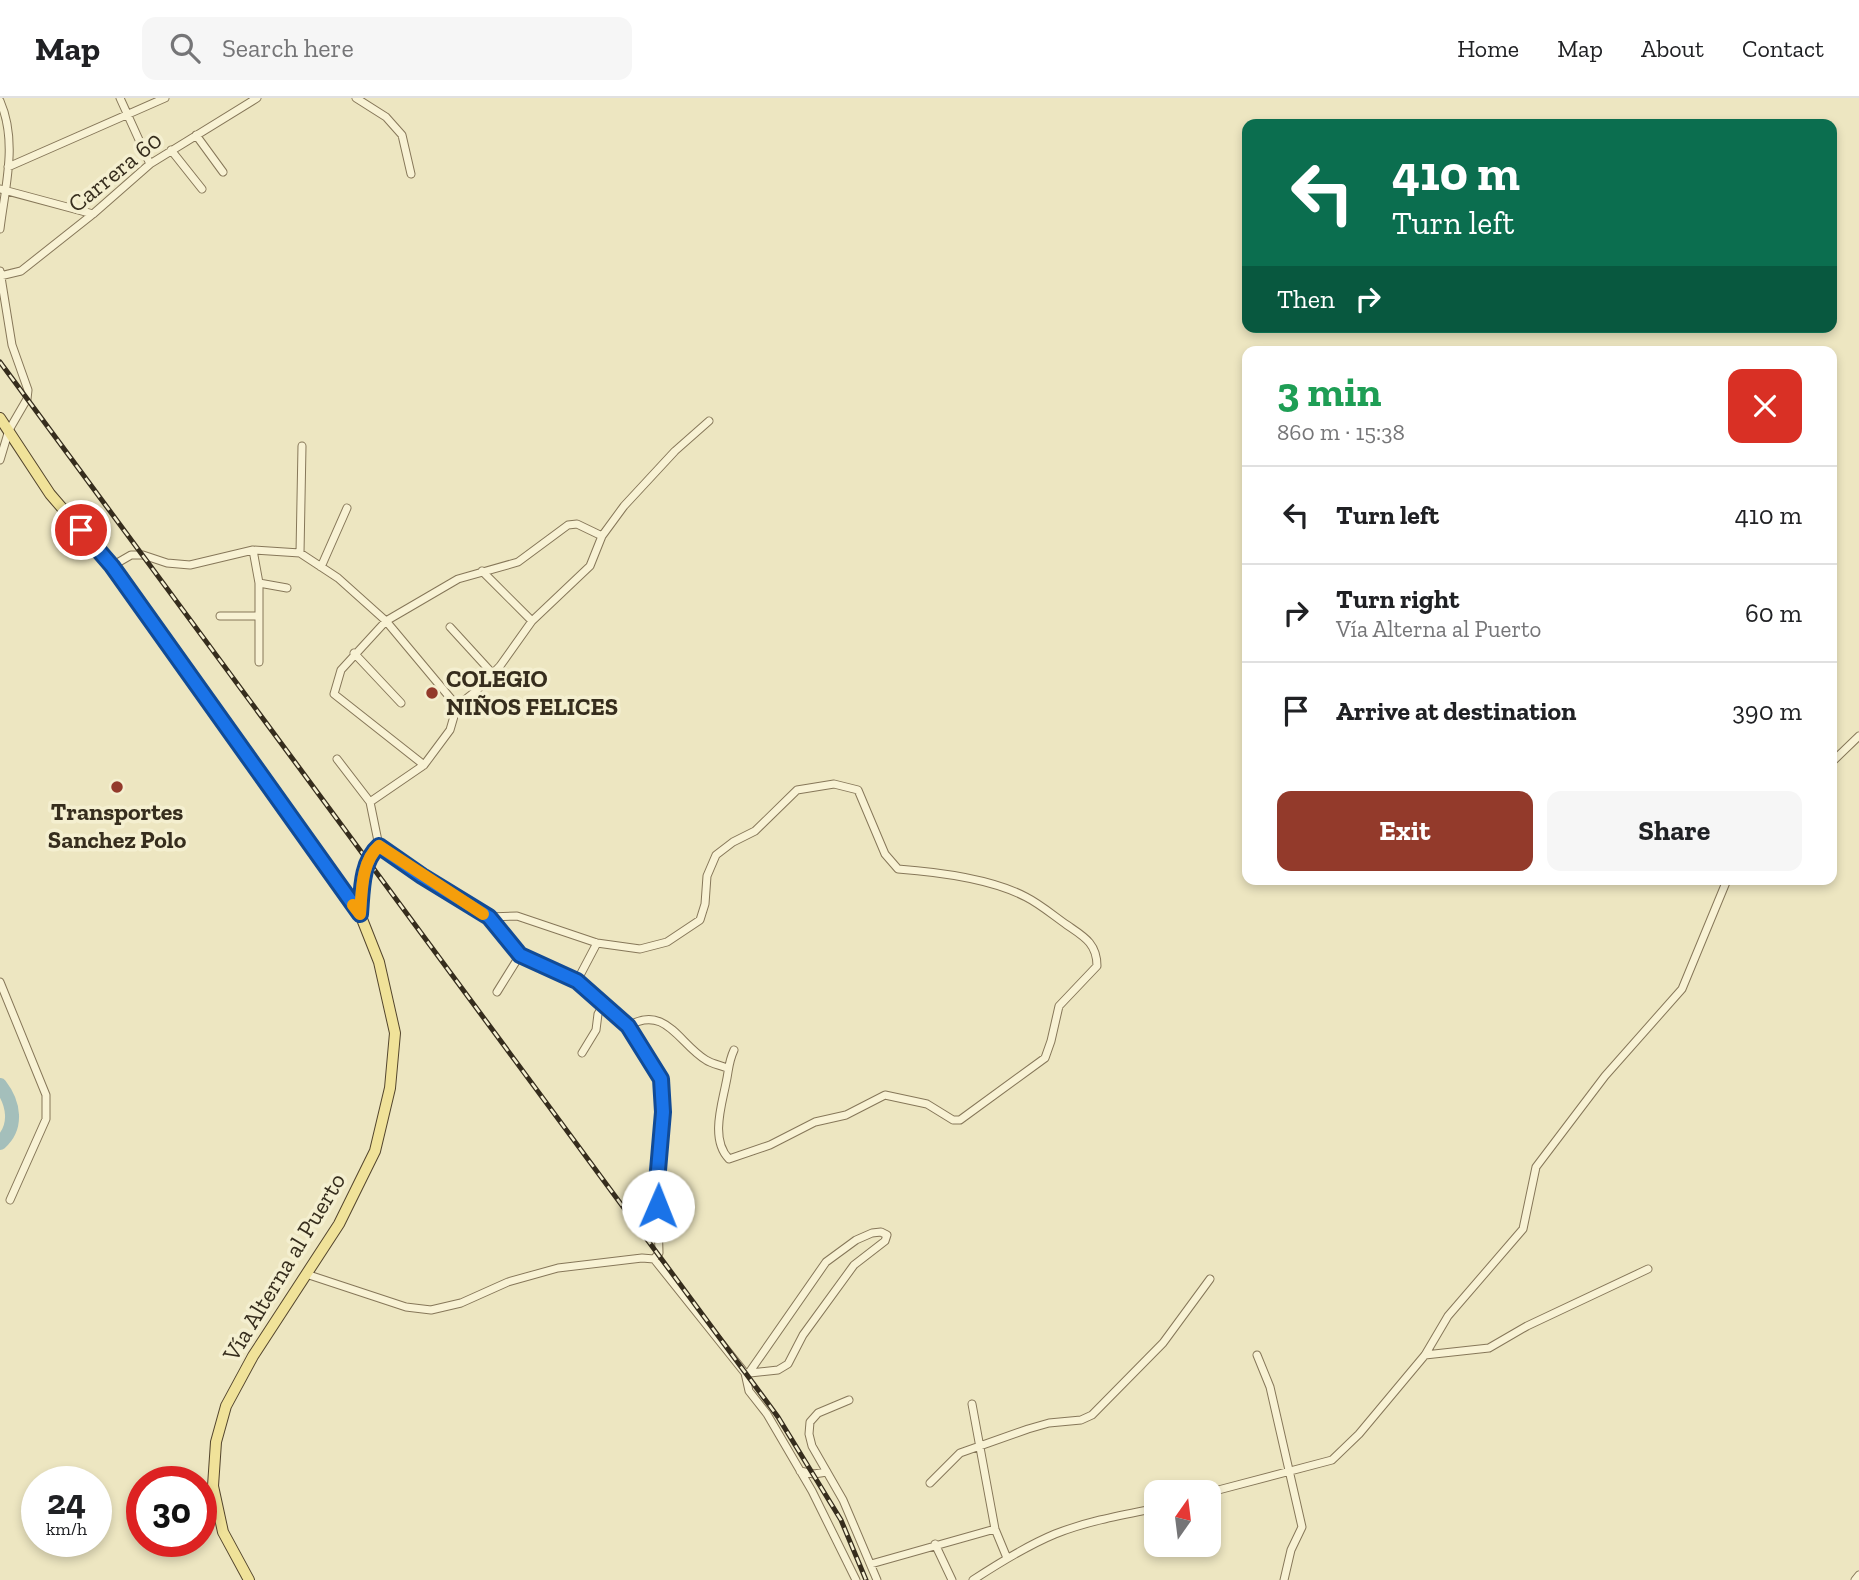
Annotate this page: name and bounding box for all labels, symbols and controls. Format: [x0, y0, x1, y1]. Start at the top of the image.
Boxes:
search box [142, 17, 632, 80]
text: Map [35, 29, 100, 68]
icon: search [166, 29, 204, 67]
text: Search here [222, 32, 354, 64]
text: Home [1457, 34, 1519, 63]
text: Map [1557, 34, 1603, 63]
text: About [1641, 34, 1704, 63]
text: Contact [1742, 34, 1824, 63]
street label: Carrera 60 [62, 125, 167, 218]
text: 410 m [1392, 144, 1520, 203]
icon: left [1277, 147, 1368, 238]
text: Turn left [1392, 204, 1514, 242]
icon: right [1349, 280, 1387, 318]
text: Then [1277, 283, 1335, 315]
text: 3 min [1277, 366, 1382, 417]
button: close [1728, 369, 1802, 443]
text: 860 m · 15:38 [1277, 418, 1405, 446]
icon: left [1277, 496, 1315, 534]
text: Turn left [1336, 499, 1439, 531]
text: 410 m [1735, 499, 1802, 531]
pin [51, 500, 111, 560]
icon: arrive [62, 511, 100, 549]
text: Turn right [1336, 583, 1459, 615]
icon: right [1277, 594, 1315, 632]
text: 60 m [1745, 597, 1802, 629]
text: Vía Alterna al Puerto [1336, 615, 1541, 643]
place label: COLEGIO NIÑOS FELICES [446, 664, 618, 721]
marker: COLEGIO NIÑOS FELICES [424, 685, 440, 701]
icon: arrive [1277, 692, 1315, 730]
text: Arrive at destination [1336, 695, 1576, 727]
text: 390 m [1732, 695, 1802, 727]
marker: Transportes Sanchez Polo [109, 779, 125, 795]
button: Exit [1277, 791, 1533, 871]
button: Share [1547, 791, 1802, 871]
place label: Transportes Sanchez Polo [48, 797, 187, 854]
street label: Vía Alterna al Puerto [215, 1167, 351, 1367]
position arrow [621, 1169, 695, 1243]
speed limit sign: 30 [126, 1466, 217, 1557]
north arrow [1144, 1480, 1222, 1558]
map controls [1144, 1480, 1221, 1557]
text: 24 [47, 1481, 86, 1523]
text: km/h [46, 1518, 87, 1540]

